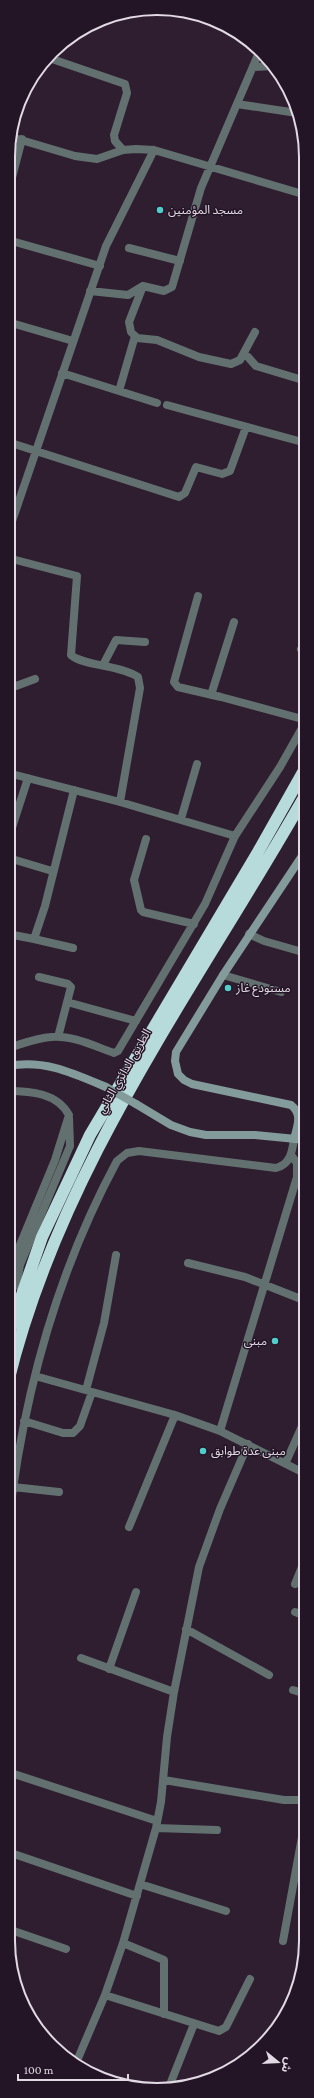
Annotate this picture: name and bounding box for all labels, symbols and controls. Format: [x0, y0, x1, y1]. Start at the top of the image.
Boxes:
place label: مسجد المؤمنين [168, 203, 243, 217]
marker: مسجد المؤمنين [155, 205, 165, 215]
place label: مستودع غاز [235, 981, 291, 997]
marker: مستودع غاز [223, 983, 233, 993]
street label: الطريق الدائري الثاني [94, 1026, 156, 1117]
place label: مبنى [244, 1334, 267, 1348]
marker: مبنى [270, 1336, 280, 1346]
place label: مبنى عدة طوابق [211, 1444, 286, 1459]
marker: مبنى عدة طوابق [198, 1446, 208, 1456]
north arrow [258, 2042, 298, 2082]
scale bar [18, 2056, 128, 2082]
text: ش [279, 2056, 296, 2074]
text: 100 m [24, 2063, 54, 2077]

